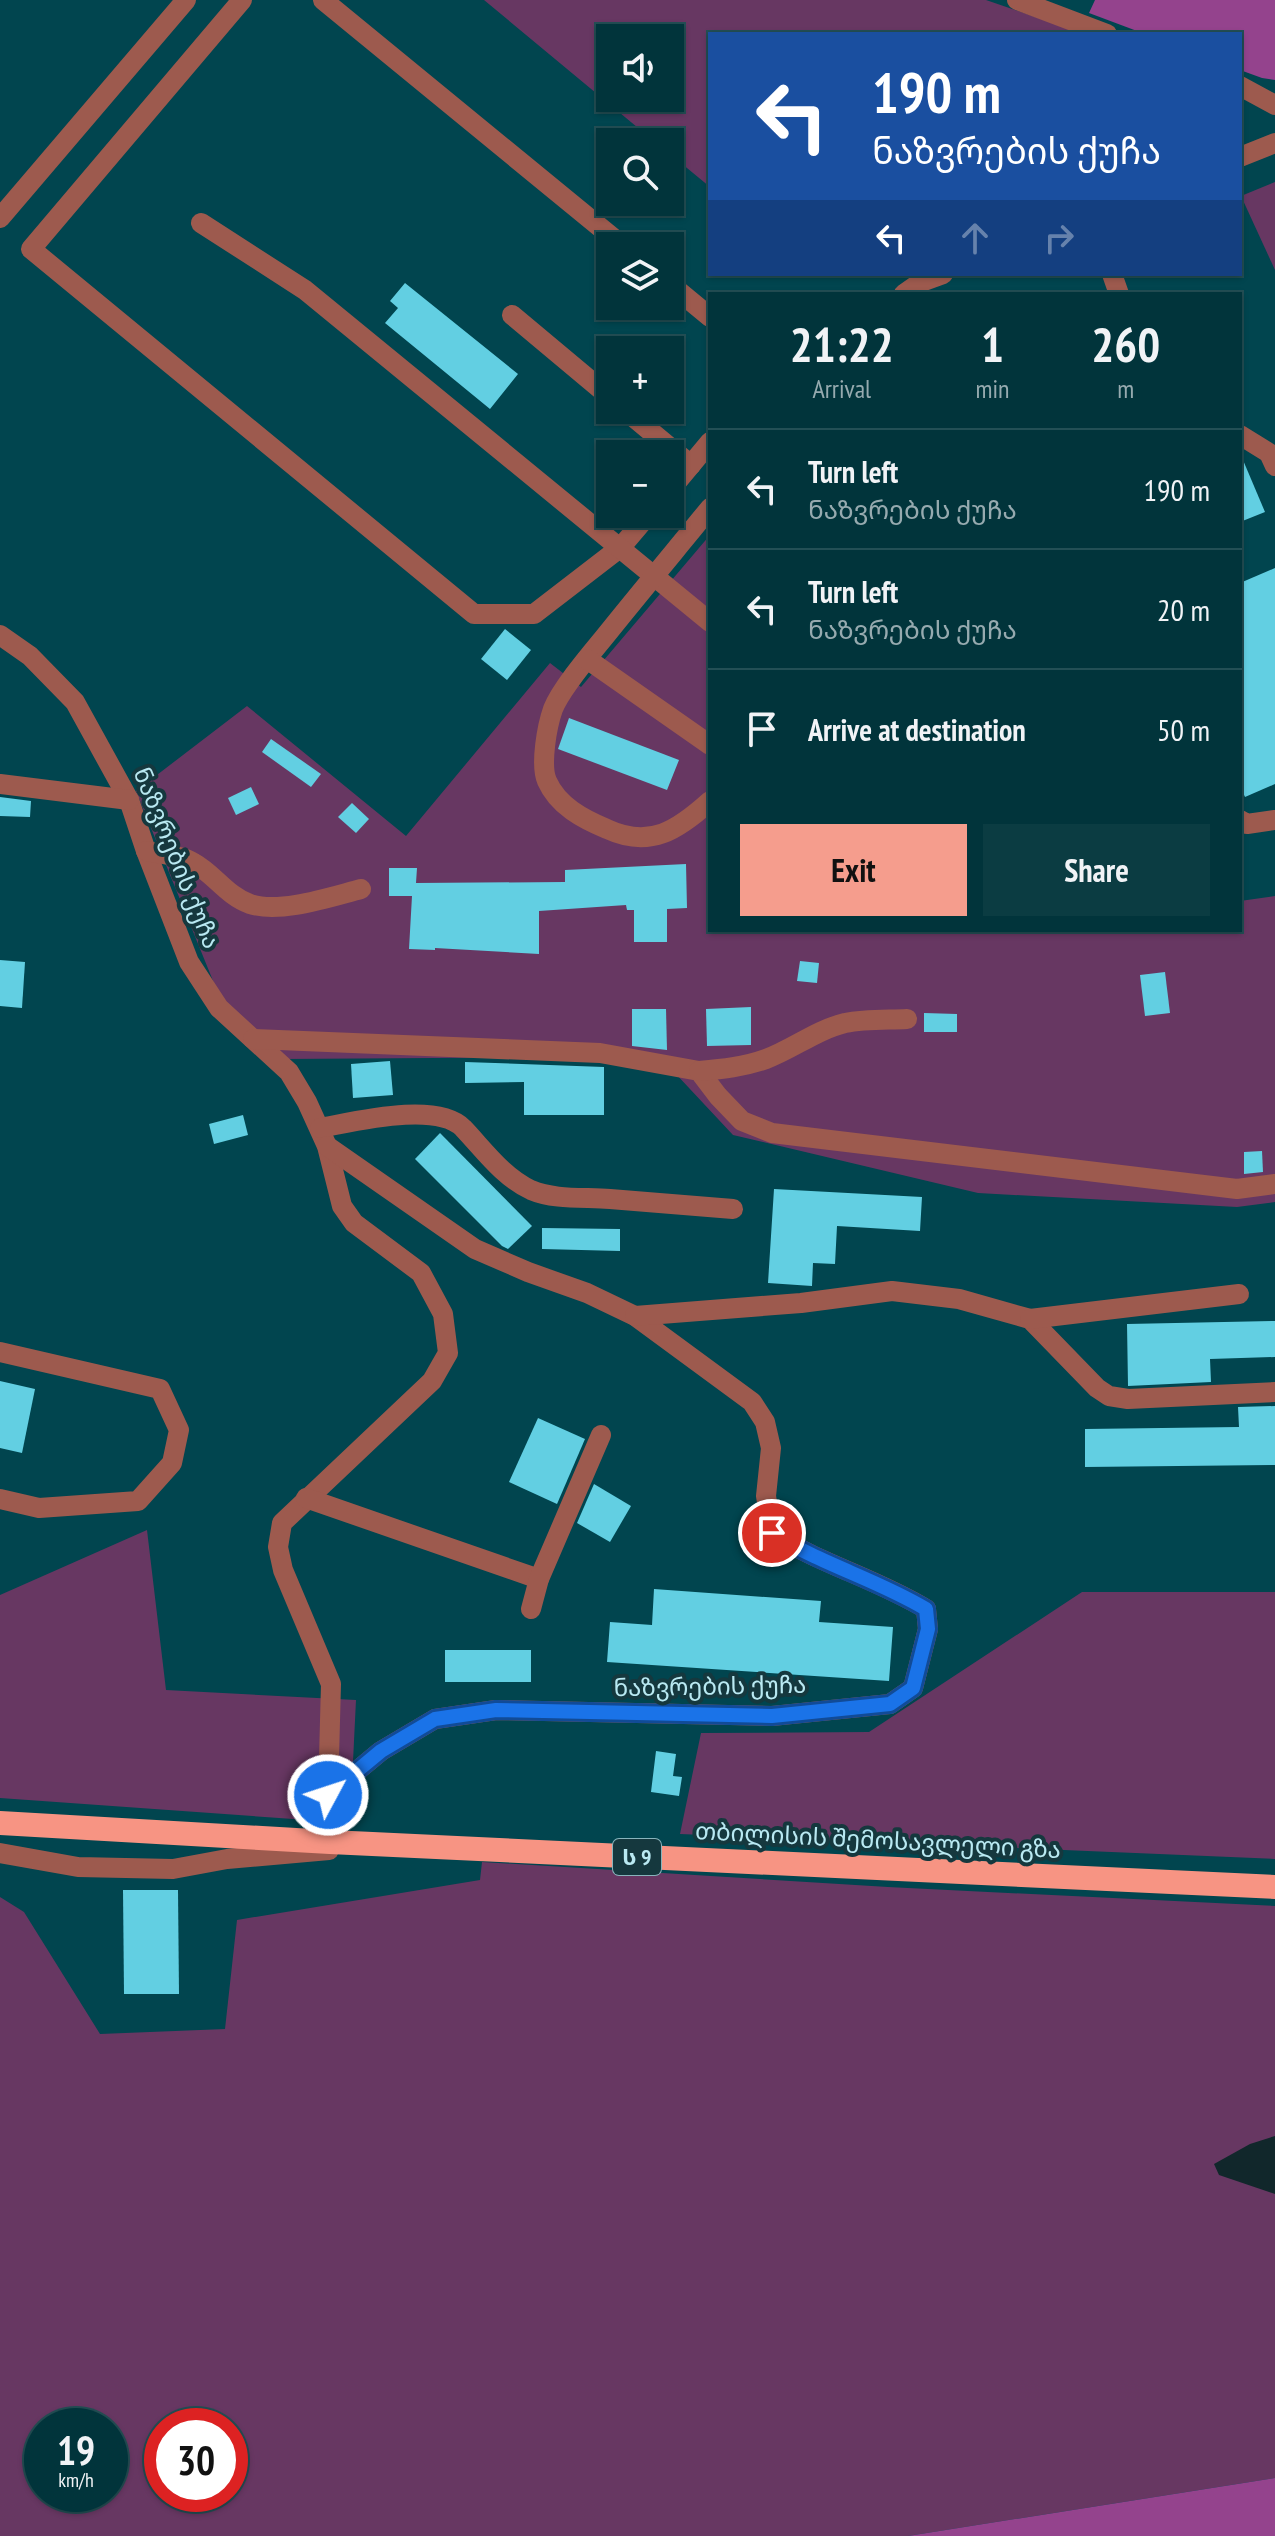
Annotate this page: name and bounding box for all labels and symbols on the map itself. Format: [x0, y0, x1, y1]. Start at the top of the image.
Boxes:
street label: ნაზვრების ქუჩა [127, 763, 227, 953]
pin [738, 1499, 806, 1567]
street label: ნაზვრების ქუჩა [613, 1669, 807, 1703]
position arrow [286, 1753, 370, 1837]
street label: თბილისის შემოსავლელი გზა [694, 1815, 1062, 1865]
road number: ს 9 [613, 1839, 661, 1875]
speed limit sign: 30 [144, 2408, 248, 2512]

